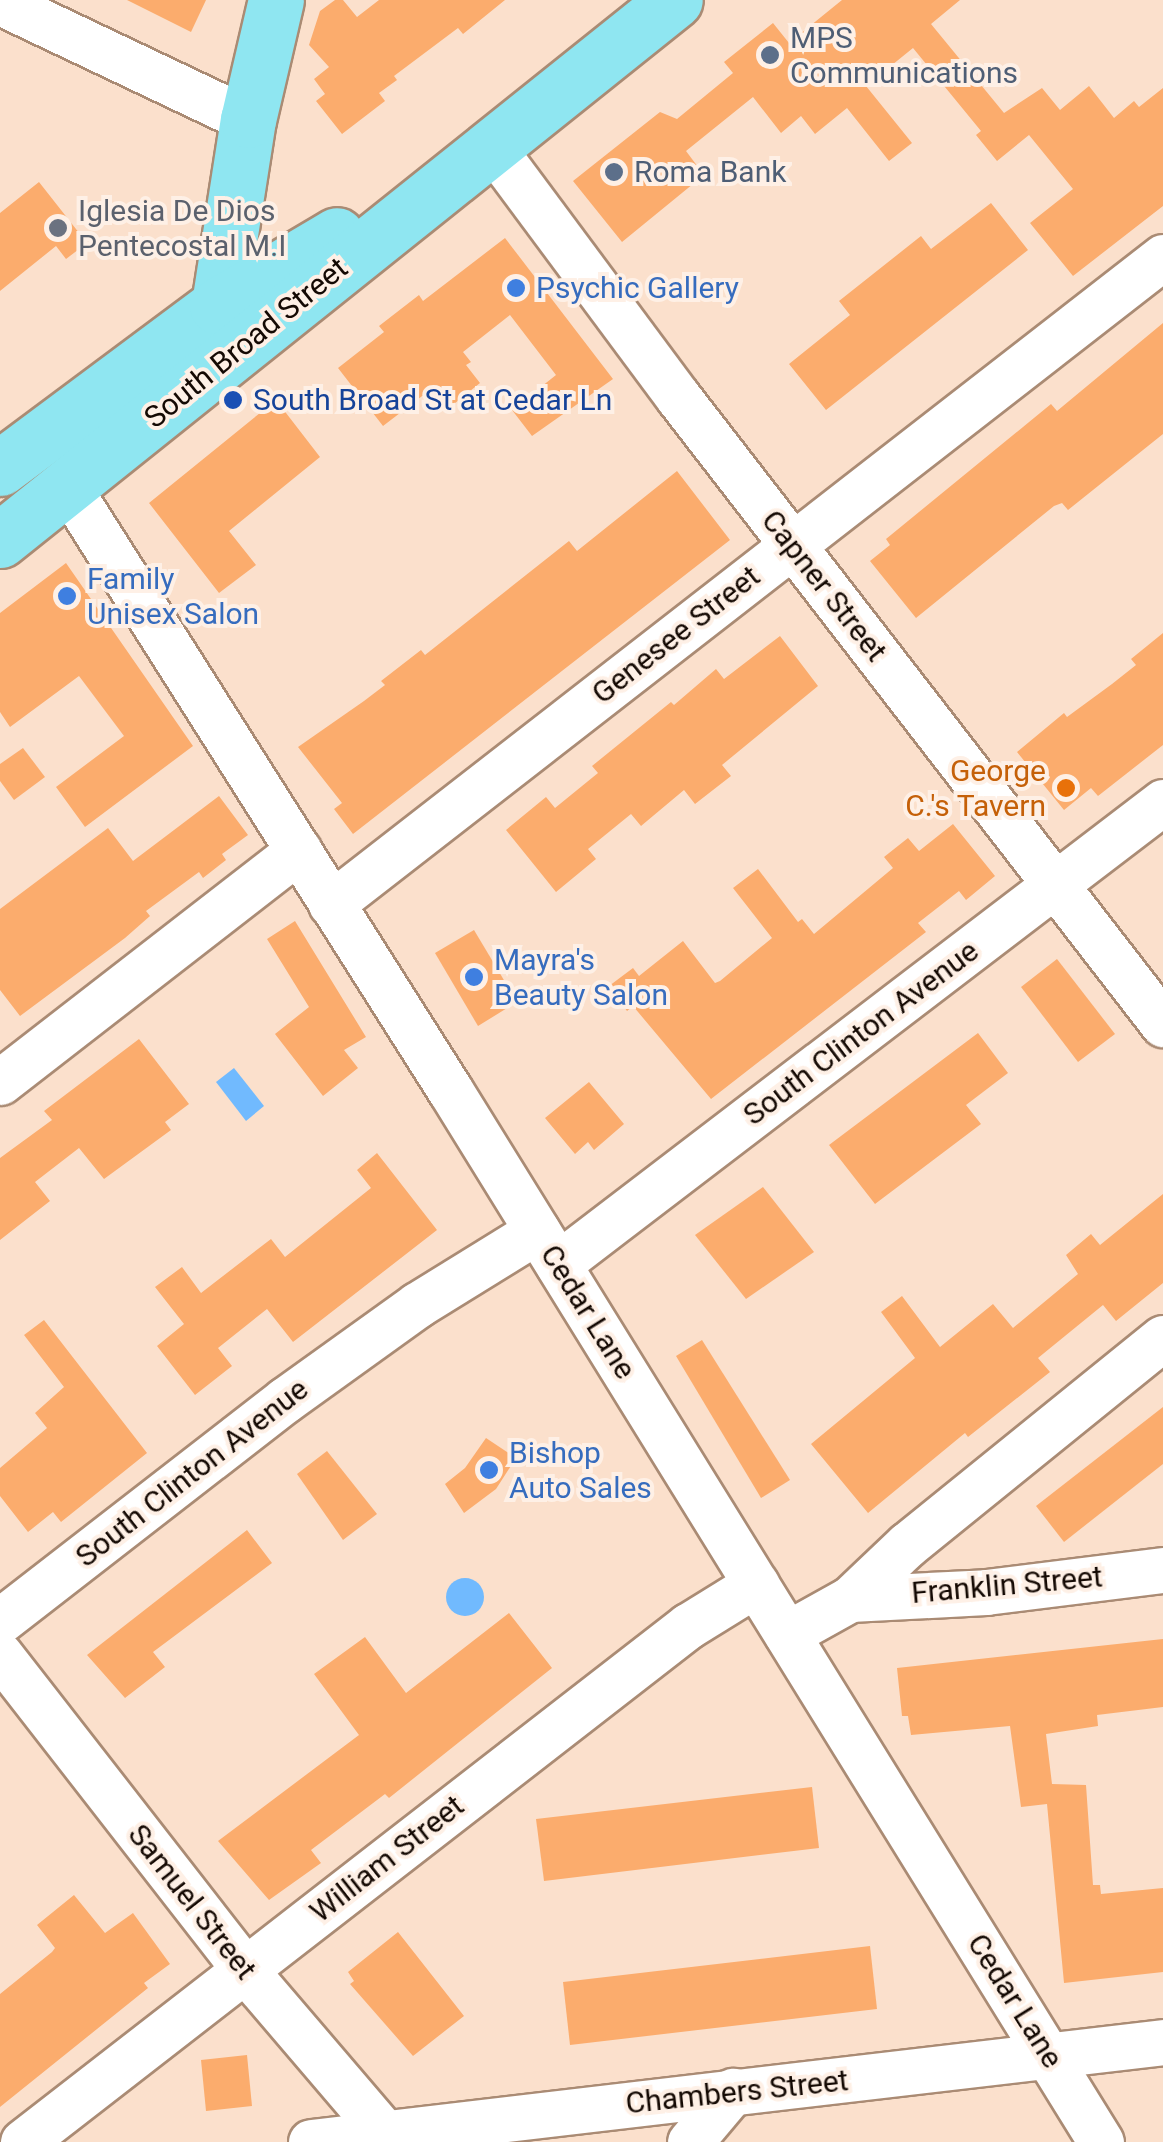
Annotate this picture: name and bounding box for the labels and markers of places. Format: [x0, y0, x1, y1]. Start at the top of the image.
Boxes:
place label: MPS Communications [790, 20, 1018, 90]
marker: MPS Communications [759, 44, 781, 66]
place label: Roma Bank [634, 154, 786, 190]
marker: Roma Bank [603, 161, 625, 183]
place label: Iglesia De Dios Pentecostal M.I [78, 193, 286, 264]
marker: Iglesia De Dios Pentecostal M.I [47, 217, 69, 239]
place label: Psychic Gallery [536, 270, 739, 306]
marker: Psychic Gallery [505, 277, 527, 299]
place label: South Broad St at Cedar Ln [253, 382, 612, 418]
marker: South Broad St at Cedar Ln [222, 389, 244, 411]
place label: Family Unisex Salon [87, 561, 259, 632]
marker: Family Unisex Salon [56, 585, 78, 607]
place label: George C.'s Tavern [905, 753, 1046, 824]
marker: George C.'s Tavern [1055, 777, 1077, 799]
place label: Mayra's Beauty Salon [494, 942, 668, 1012]
marker: Mayra's Beauty Salon [463, 966, 485, 988]
place label: Bishop Auto Sales [509, 1435, 652, 1506]
marker: Bishop Auto Sales [478, 1459, 500, 1481]

